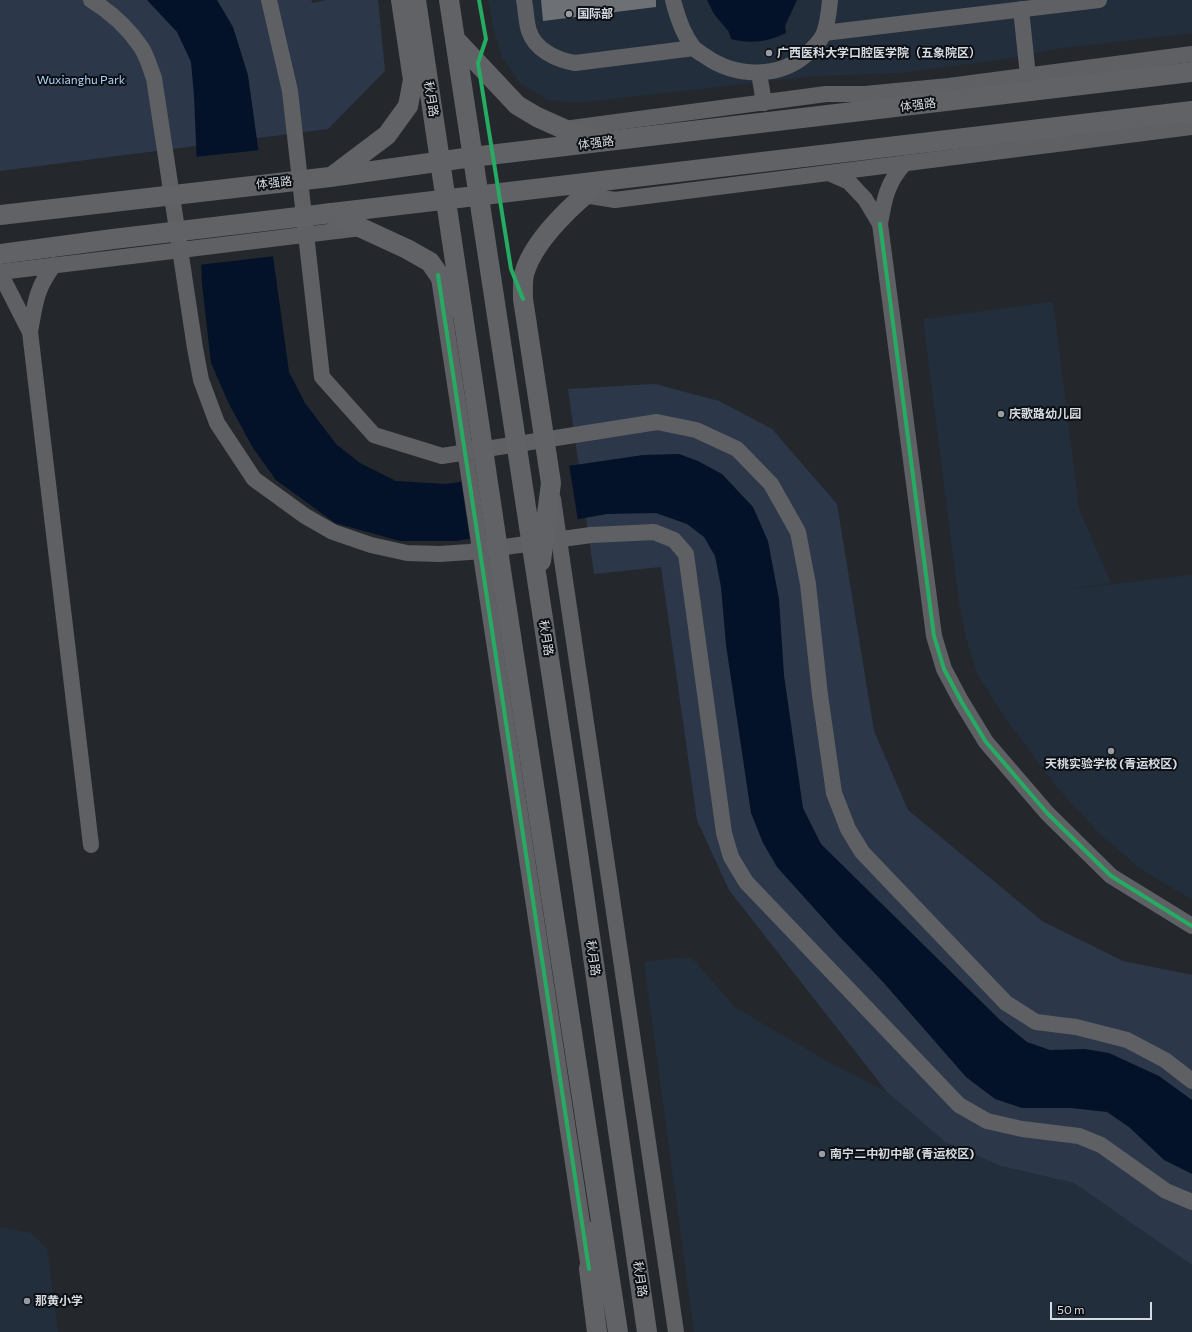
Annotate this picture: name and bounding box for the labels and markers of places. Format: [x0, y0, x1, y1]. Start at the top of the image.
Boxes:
place label: 国际部 [577, 7, 613, 21]
marker: 国际部 [564, 9, 574, 19]
place label: 广西医科大学口腔医学院（五象院区） [777, 46, 981, 60]
marker: 广西医科大学口腔医学院（五象院区） [764, 48, 774, 58]
place label: 庆歌路幼儿园 [1009, 407, 1081, 421]
marker: 庆歌路幼儿园 [996, 409, 1006, 419]
marker: 天桃实验学校 (青运校区) [1106, 746, 1116, 756]
place label: 天桃实验学校 (青运校区) [1045, 757, 1177, 771]
place label: 南宁二中初中部 (青运校区) [830, 1147, 974, 1161]
marker: 南宁二中初中部 (青运校区) [817, 1149, 827, 1159]
place label: 那黄小学 [35, 1294, 83, 1308]
marker: 那黄小学 [22, 1296, 32, 1306]

